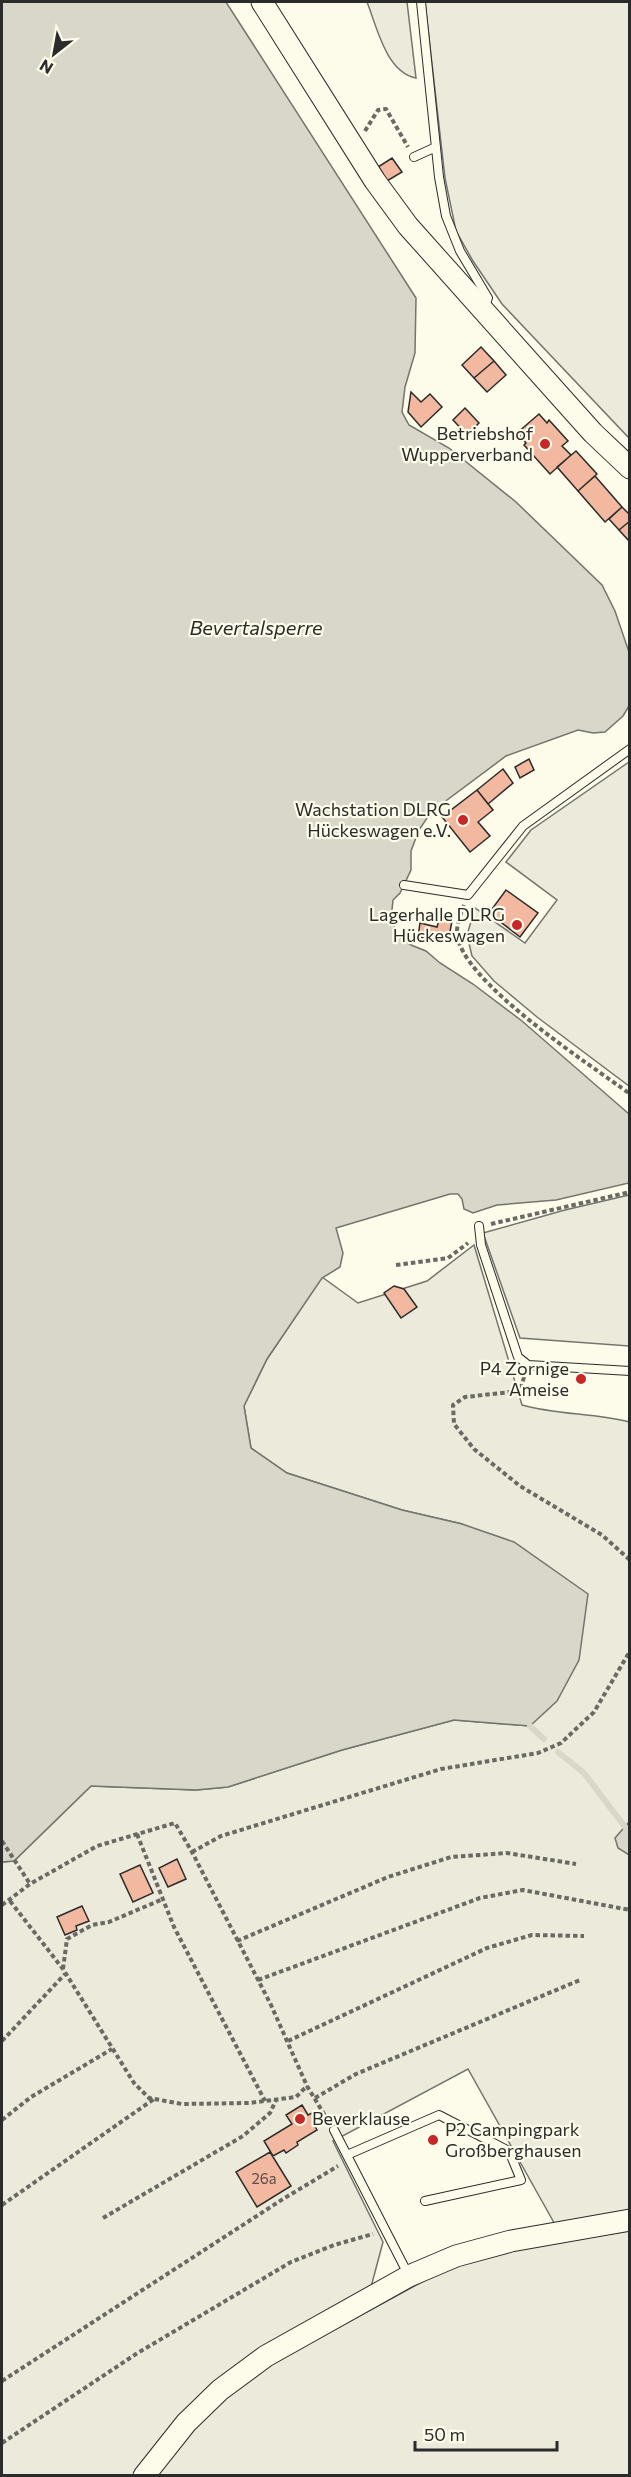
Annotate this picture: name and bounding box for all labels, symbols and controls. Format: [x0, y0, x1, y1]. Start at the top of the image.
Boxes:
north arrow [24, 24, 84, 84]
text: N [36, 56, 56, 79]
place label: Betriebshof Wupperverband [401, 422, 534, 465]
marker: Betriebshof Wupperverband [538, 437, 552, 451]
water label: Bevertalsperre [189, 615, 323, 639]
place label: Wachstation DLRG Hückeswagen e.V. [295, 798, 451, 841]
marker: Wachstation DLRG Hückeswagen e.V. [456, 813, 470, 827]
place label: Lagerhalle DLRG Hückeswagen [369, 903, 505, 946]
marker: Lagerhalle DLRG Hückeswagen [510, 918, 524, 932]
place label: P4 Zornige Ameise [480, 1357, 569, 1400]
marker: P4 Zornige Ameise [574, 1372, 588, 1386]
place label: Beverklause [312, 2107, 410, 2129]
marker: Beverklause [293, 2112, 307, 2126]
place label: P2 Campingpark Großberghausen [445, 2118, 581, 2161]
marker: P2 Campingpark Großberghausen [426, 2133, 440, 2147]
house number: 26a [251, 2169, 277, 2187]
scale bar [415, 2414, 558, 2452]
text: 50 m [424, 2423, 465, 2445]

